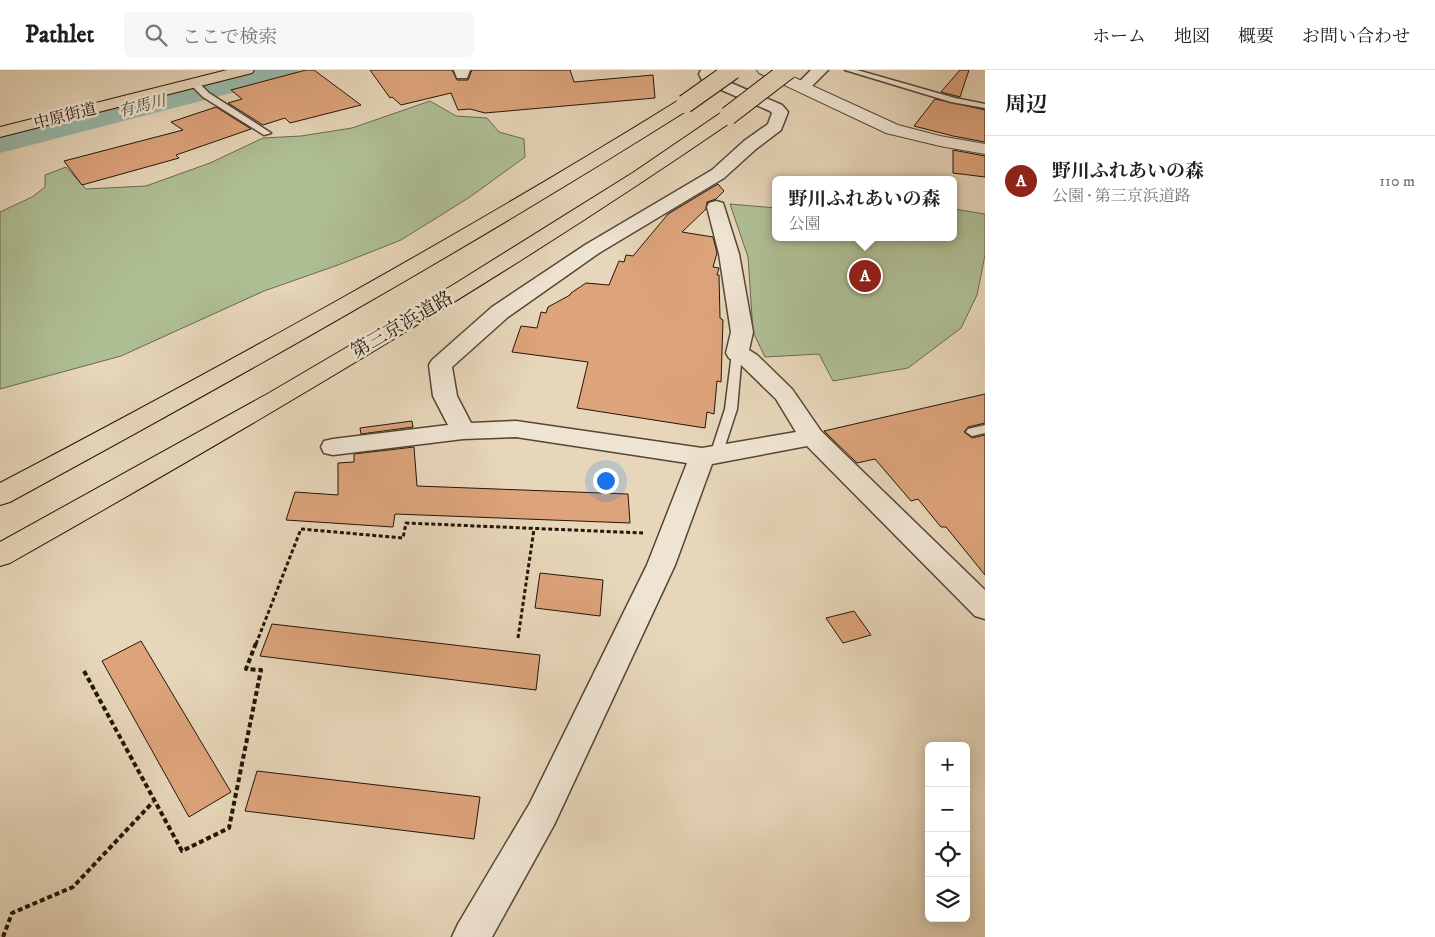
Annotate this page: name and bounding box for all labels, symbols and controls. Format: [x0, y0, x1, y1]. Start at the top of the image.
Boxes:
search box [124, 12, 474, 57]
text: Pathlet [25, 20, 94, 50]
icon: search [142, 21, 170, 49]
text: ここで検索 [182, 26, 277, 49]
text: ホーム [1092, 26, 1146, 48]
text: 地図 [1174, 26, 1210, 48]
text: 概要 [1238, 26, 1274, 48]
text: お問い合わせ [1302, 26, 1410, 48]
water label: 有馬川 [116, 90, 170, 122]
text: 周辺 [1005, 92, 1047, 118]
street label: 中原街道 [32, 99, 98, 133]
text: 野川ふれあいの森 [1052, 160, 1204, 183]
text: A [1016, 171, 1026, 191]
text: 110 m [1379, 171, 1415, 191]
popup [772, 176, 957, 241]
text: 公園 · 第三京浜道路 [1052, 186, 1191, 206]
text: 野川ふれあいの森 [788, 188, 941, 211]
text: 公園 [788, 214, 821, 234]
pin: A [849, 257, 881, 295]
street label: 第三京浜道路 [347, 287, 457, 363]
your location [593, 468, 619, 494]
map controls [925, 742, 970, 922]
button: + [925, 742, 970, 787]
button: − [925, 787, 970, 832]
button: locate [925, 832, 970, 877]
button: layers [925, 877, 970, 922]

